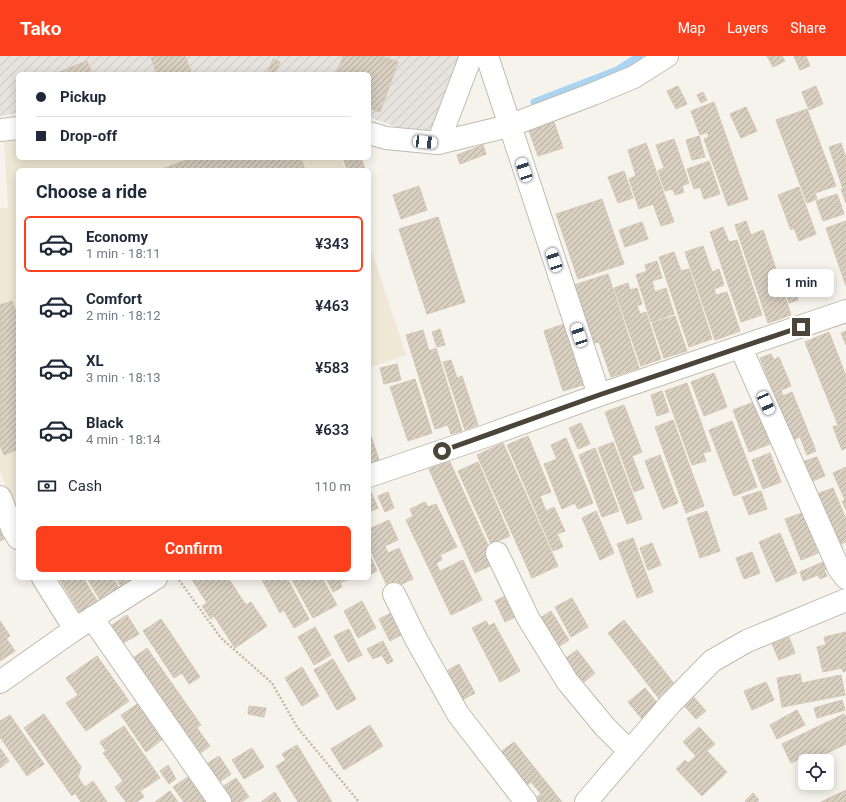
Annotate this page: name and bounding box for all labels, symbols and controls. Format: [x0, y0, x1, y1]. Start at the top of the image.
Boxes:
text: Tako [20, 17, 61, 40]
text: Map [678, 20, 705, 36]
text: Layers [727, 20, 768, 36]
text: Share [790, 20, 826, 36]
text: Pickup [60, 88, 106, 106]
text: Drop-off [60, 127, 117, 145]
car [412, 135, 438, 149]
car [515, 157, 533, 183]
text: Choose a ride [36, 181, 147, 202]
icon: car [38, 226, 74, 262]
text: Economy [86, 228, 148, 246]
text: ¥343 [315, 235, 349, 253]
text: 1 min · 18:11 [86, 246, 161, 261]
car [545, 247, 563, 273]
callout: 1 min [768, 269, 834, 297]
text: 1 min [785, 275, 817, 290]
icon: car [38, 288, 74, 324]
text: Comfort [86, 290, 142, 308]
text: ¥463 [315, 297, 349, 315]
text: 2 min · 18:12 [86, 308, 161, 323]
route end [792, 318, 810, 336]
car [570, 322, 588, 348]
icon: car [38, 350, 74, 386]
text: XL [86, 352, 104, 370]
text: ¥583 [315, 359, 349, 377]
text: 3 min · 18:13 [86, 370, 161, 385]
car [756, 390, 776, 416]
icon: car [38, 412, 74, 448]
text: Black [86, 414, 123, 432]
text: ¥633 [315, 421, 349, 439]
text: 4 min · 18:14 [86, 432, 161, 447]
route start [433, 442, 451, 460]
icon: cash [36, 475, 58, 497]
text: Cash [68, 477, 102, 495]
text: 110 m [314, 479, 351, 494]
button: Confirm [36, 526, 351, 572]
map controls [798, 754, 834, 790]
button: locate [798, 754, 834, 790]

